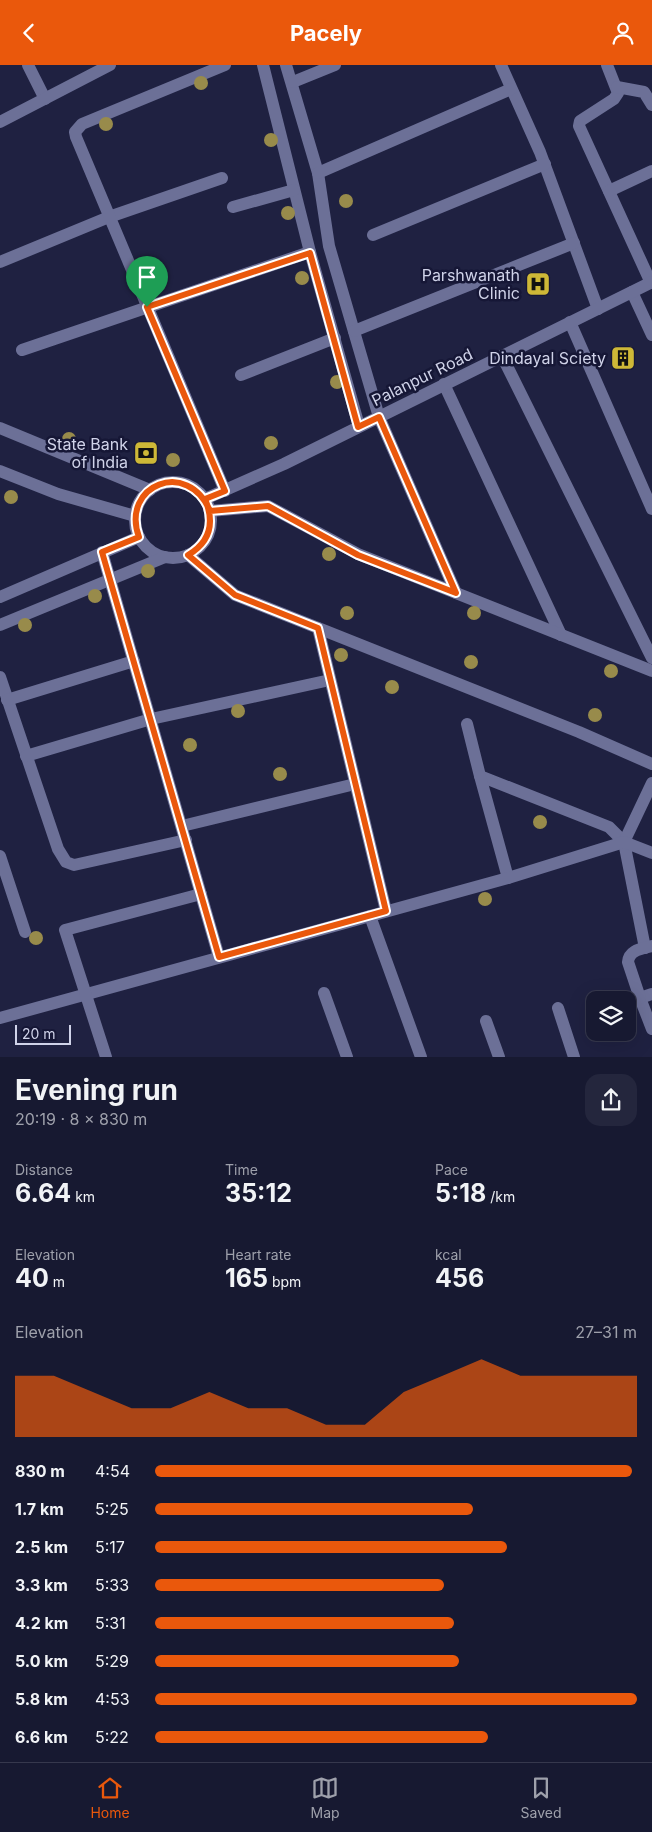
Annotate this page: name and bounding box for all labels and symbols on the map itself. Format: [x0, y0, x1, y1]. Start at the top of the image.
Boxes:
pin [126, 256, 168, 307]
place label: Parshwanath Clinic [422, 265, 520, 303]
hospital icon: Parshwanath Clinic [525, 271, 551, 297]
street label: Palanpur Road [368, 344, 476, 410]
building icon: Dindayal Sciety [610, 345, 636, 371]
place label: Dindayal Sciety [489, 348, 606, 368]
place label: State Bank of India [47, 434, 128, 472]
bank icon: State Bank of India [133, 440, 159, 466]
scale bar [15, 1022, 71, 1045]

